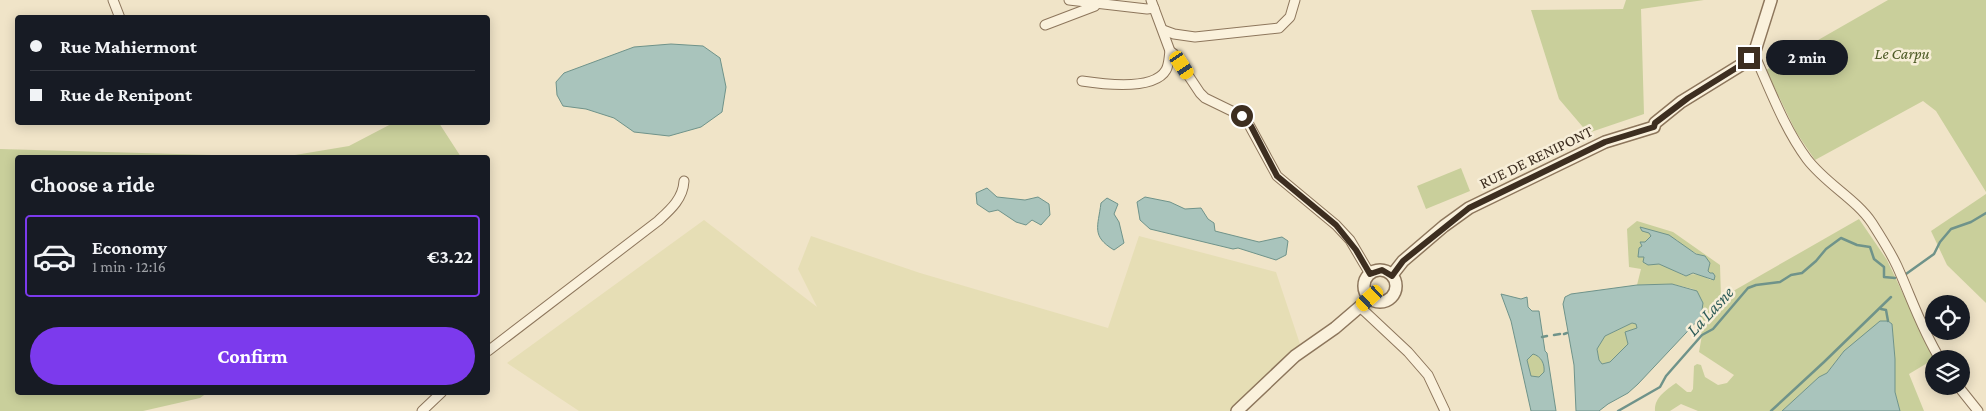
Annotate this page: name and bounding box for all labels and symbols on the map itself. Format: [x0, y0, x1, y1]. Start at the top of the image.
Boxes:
callout: 2 min [1766, 40, 1849, 76]
park label: Le Carpu [1874, 45, 1930, 63]
route end [1738, 47, 1760, 69]
car [1167, 48, 1196, 82]
route start [1231, 105, 1253, 127]
street label: RUE DE RENIPONT [1477, 122, 1596, 192]
car [1353, 282, 1386, 314]
water label: La Lasne [1682, 282, 1738, 340]

